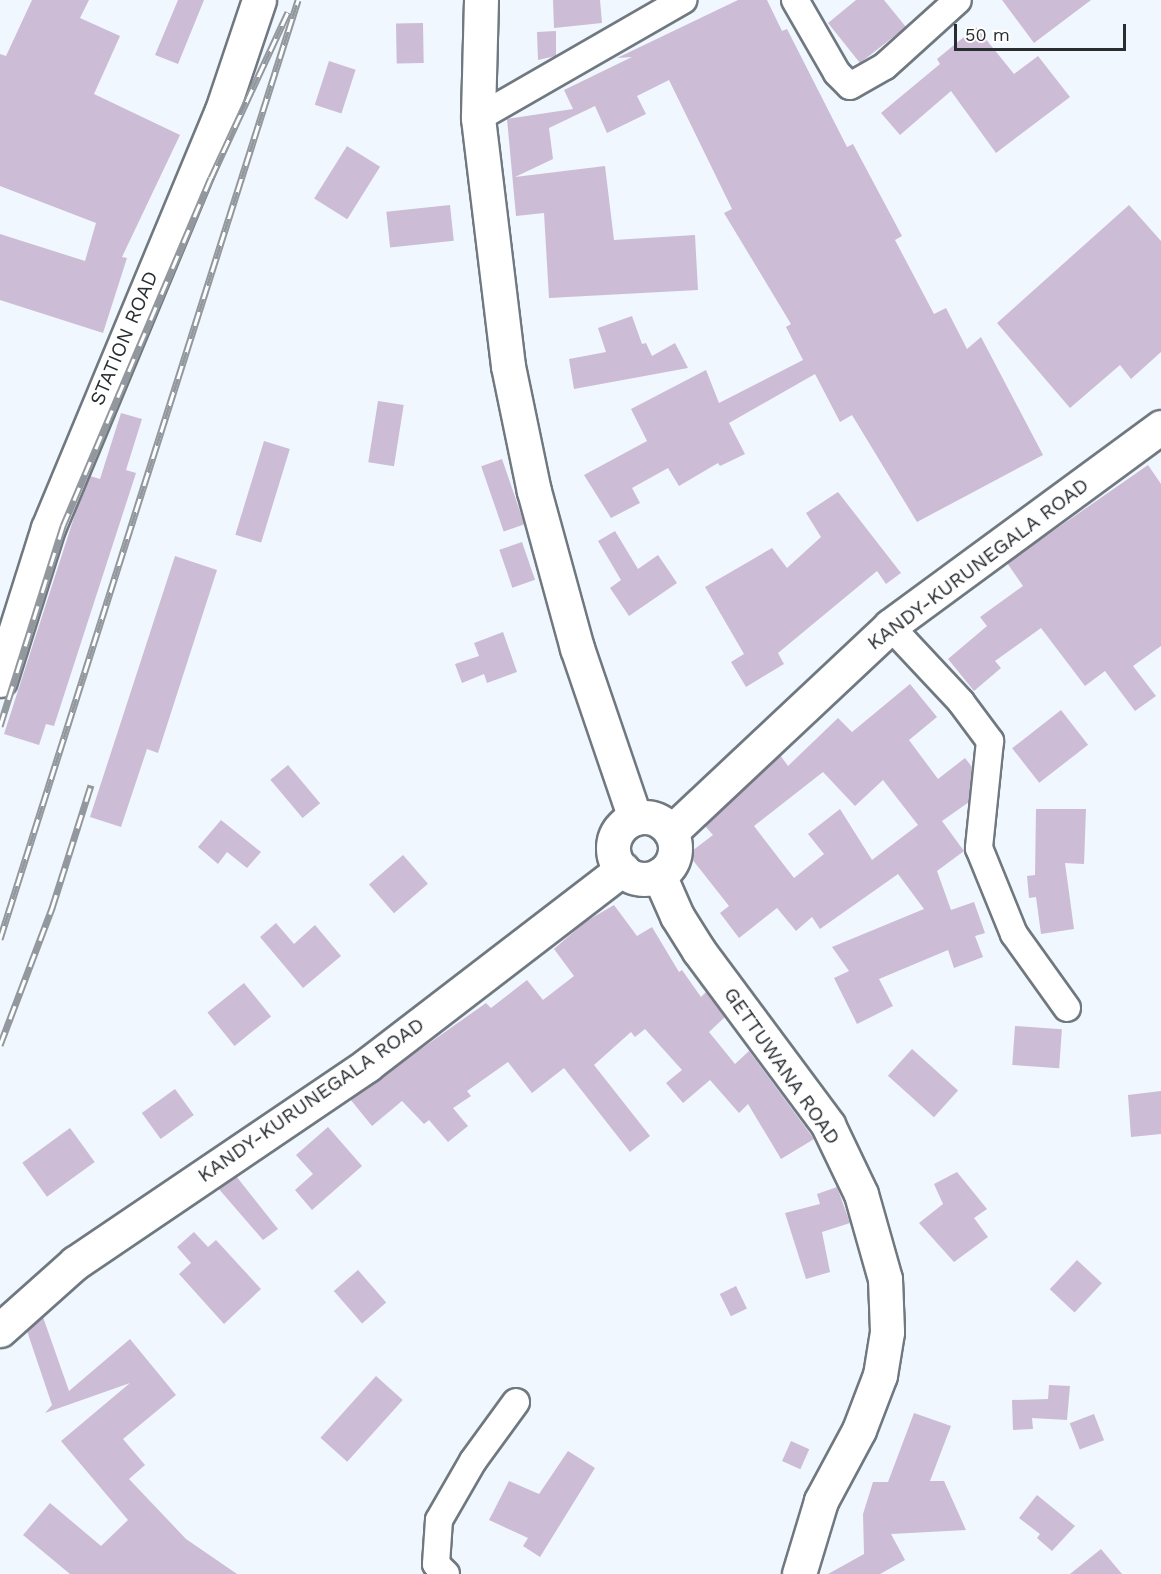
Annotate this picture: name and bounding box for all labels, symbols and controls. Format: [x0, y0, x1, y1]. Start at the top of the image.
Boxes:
scale bar [957, 12, 1130, 50]
text: 50 m [965, 24, 1010, 45]
street label: STATION ROAD [85, 267, 163, 409]
street label: KANDY-KURUNEGALA ROAD [862, 473, 1094, 655]
street label: GETTUWANA ROAD [718, 982, 846, 1150]
street label: KANDY-KURUNEGALA ROAD [193, 1012, 429, 1188]

